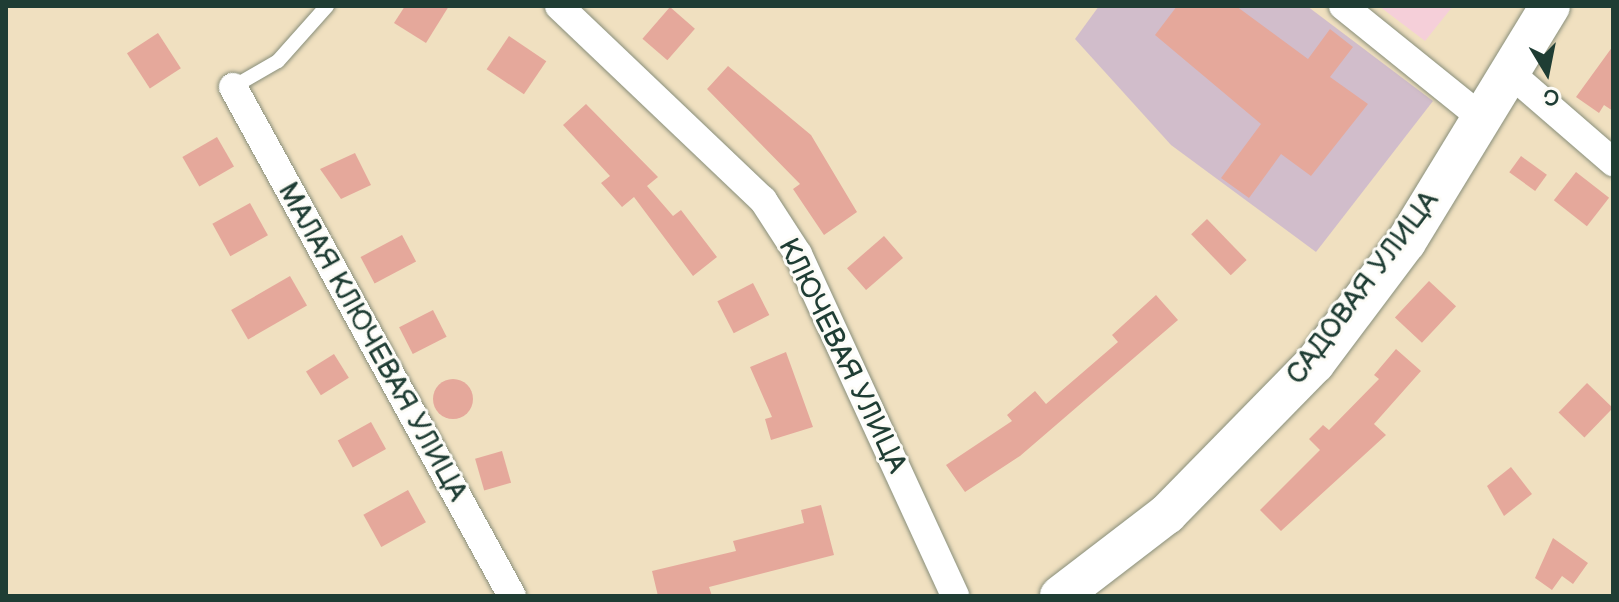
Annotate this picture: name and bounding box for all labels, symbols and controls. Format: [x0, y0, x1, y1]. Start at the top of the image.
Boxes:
north arrow [1507, 32, 1587, 112]
text: С [1541, 82, 1561, 111]
street label: МАЛАЯ КЛЮЧЕВАЯ УЛИЦА [270, 177, 474, 507]
street label: САДОВАЯ УЛИЦА [1280, 185, 1446, 391]
street label: КЛЮЧЕВАЯ УЛИЦА [771, 233, 913, 479]

